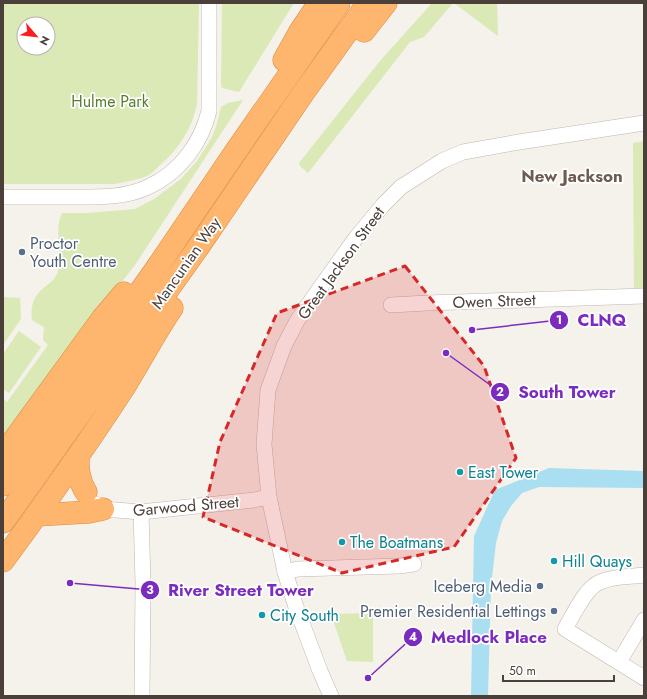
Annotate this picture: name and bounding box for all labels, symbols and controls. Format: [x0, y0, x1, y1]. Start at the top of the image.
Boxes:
north arrow [16, 16, 56, 56]
text: N [36, 33, 54, 48]
park label: Hulme Park [71, 90, 150, 113]
district label: New Jackson [521, 164, 623, 188]
street label: Great Jackson Street [292, 202, 390, 324]
street label: Mancunian Way [146, 212, 227, 314]
place label: Proctor Youth Centre [30, 232, 116, 273]
marker: Proctor Youth Centre [17, 247, 27, 257]
street label: Owen Street [452, 288, 536, 314]
callout: CLNQ [549, 305, 634, 334]
text: CLNQ [577, 308, 627, 332]
text: 1 [556, 311, 562, 329]
callout: South Tower [490, 378, 624, 407]
text: South Tower [518, 380, 616, 404]
text: 2 [496, 383, 504, 401]
place label: East Tower [468, 461, 539, 484]
marker: East Tower [455, 467, 465, 477]
street label: Garwood Street [132, 490, 240, 522]
place label: The Boatmans [350, 531, 443, 554]
marker: The Boatmans [337, 537, 347, 547]
place label: Hill Quays [562, 550, 632, 573]
marker: Hill Quays [549, 556, 559, 566]
callout: River Street Tower [140, 575, 322, 604]
place label: Iceberg Media [433, 575, 532, 598]
text: River Street Tower [168, 578, 314, 602]
text: 3 [146, 581, 154, 599]
marker: Iceberg Media [535, 581, 545, 591]
place label: Premier Residential Lettings [360, 600, 546, 623]
place label: City South [270, 604, 339, 627]
marker: Premier Residential Lettings [549, 606, 559, 616]
marker: City South [257, 610, 267, 620]
callout: Medlock Place [403, 622, 555, 651]
text: Medlock Place [431, 625, 547, 649]
text: 4 [409, 628, 417, 646]
scale bar [503, 657, 614, 683]
text: 50 m [509, 662, 536, 680]

